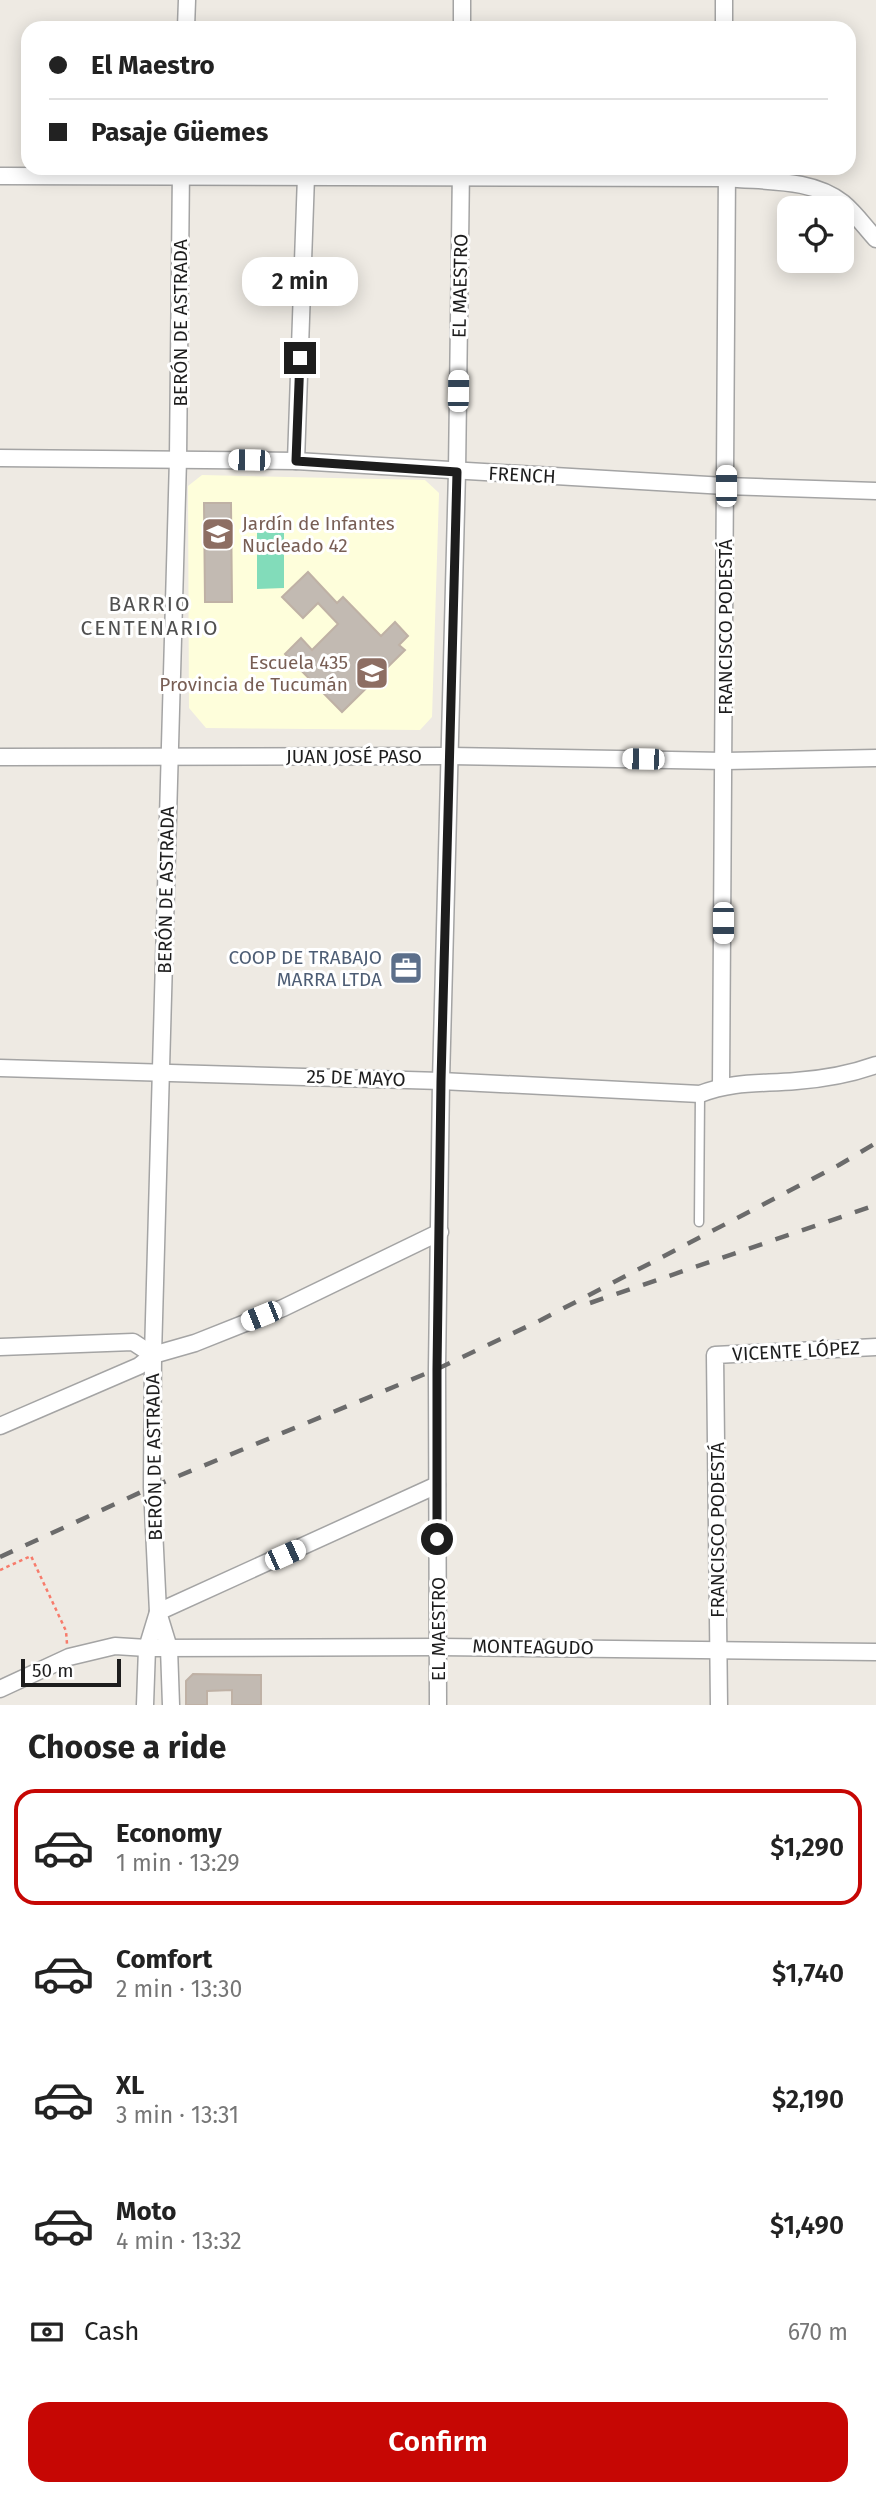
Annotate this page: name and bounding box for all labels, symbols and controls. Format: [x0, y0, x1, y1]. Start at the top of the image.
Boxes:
text: El Maestro [91, 50, 215, 81]
text: Pasaje Güemes [91, 117, 268, 148]
map controls [777, 196, 854, 273]
button: locate [777, 196, 854, 273]
street label: EL MAESTRO [448, 234, 472, 338]
street label: BERÓN DE ASTRADA [169, 239, 192, 407]
callout: 2 min [242, 256, 358, 306]
text: 2 min [272, 267, 328, 295]
route end [284, 342, 316, 374]
car [448, 370, 469, 412]
car [228, 449, 271, 471]
street label: FRENCH [488, 462, 556, 488]
car [716, 465, 737, 507]
place label: Jardín de Infantes Nucleado 42 [242, 512, 395, 557]
school or university icon: Jardín de Infantes Nucleado 42 [199, 515, 237, 553]
street label: FRANCISCO PODESTÁ [714, 539, 737, 715]
district label: BARRIO CENTENARIO [80, 591, 220, 641]
place label: Escuela 435 Provincia de Tucumán [159, 651, 348, 696]
school or university icon: Escuela 435 Provincia de Tucumán [353, 654, 391, 692]
street label: JUAN JOSÉ PASO [286, 745, 422, 768]
car [622, 748, 665, 770]
street label: BERÓN DE ASTRADA [153, 806, 179, 974]
car [713, 902, 734, 944]
place label: COOP DE TRABAJO MARRA LTDA [228, 946, 382, 991]
office icon: COOP DE TRABAJO MARRA LTDA [387, 949, 425, 987]
street label: 25 DE MAYO [306, 1065, 406, 1091]
car [238, 1298, 285, 1334]
street label: VICENTE LÓPEZ [732, 1336, 860, 1366]
street label: BERÓN DE ASTRADA [141, 1373, 167, 1541]
street label: FRANCISCO PODESTÁ [706, 1442, 729, 1618]
route start [421, 1523, 453, 1555]
car [262, 1537, 309, 1573]
street label: EL MAESTRO [427, 1577, 450, 1681]
street label: MONTEAGUDO [472, 1634, 594, 1660]
scale bar [21, 1656, 121, 1688]
text: 50 m [32, 1659, 73, 1682]
text: Choose a ride [28, 1728, 226, 1766]
icon: car [32, 1816, 95, 1879]
text: Economy [116, 1818, 222, 1849]
text: $1,290 [770, 1832, 844, 1863]
text: 1 min · 13:29 [116, 1849, 240, 1877]
icon: car [32, 1942, 95, 2005]
text: Comfort [116, 1944, 212, 1975]
text: $1,740 [772, 1958, 844, 1989]
text: 2 min · 13:30 [116, 1975, 242, 2003]
icon: car [32, 2068, 95, 2131]
text: XL [116, 2070, 144, 2101]
text: $2,190 [772, 2084, 844, 2115]
text: 3 min · 13:31 [116, 2101, 239, 2129]
icon: car [32, 2194, 95, 2257]
text: Moto [116, 2196, 176, 2227]
text: $1,490 [770, 2210, 844, 2241]
text: 4 min · 13:32 [116, 2227, 242, 2255]
icon: cash [28, 2313, 66, 2351]
text: Cash [84, 2316, 140, 2347]
text: 670 m [788, 2318, 848, 2346]
button: Confirm [28, 2402, 848, 2482]

